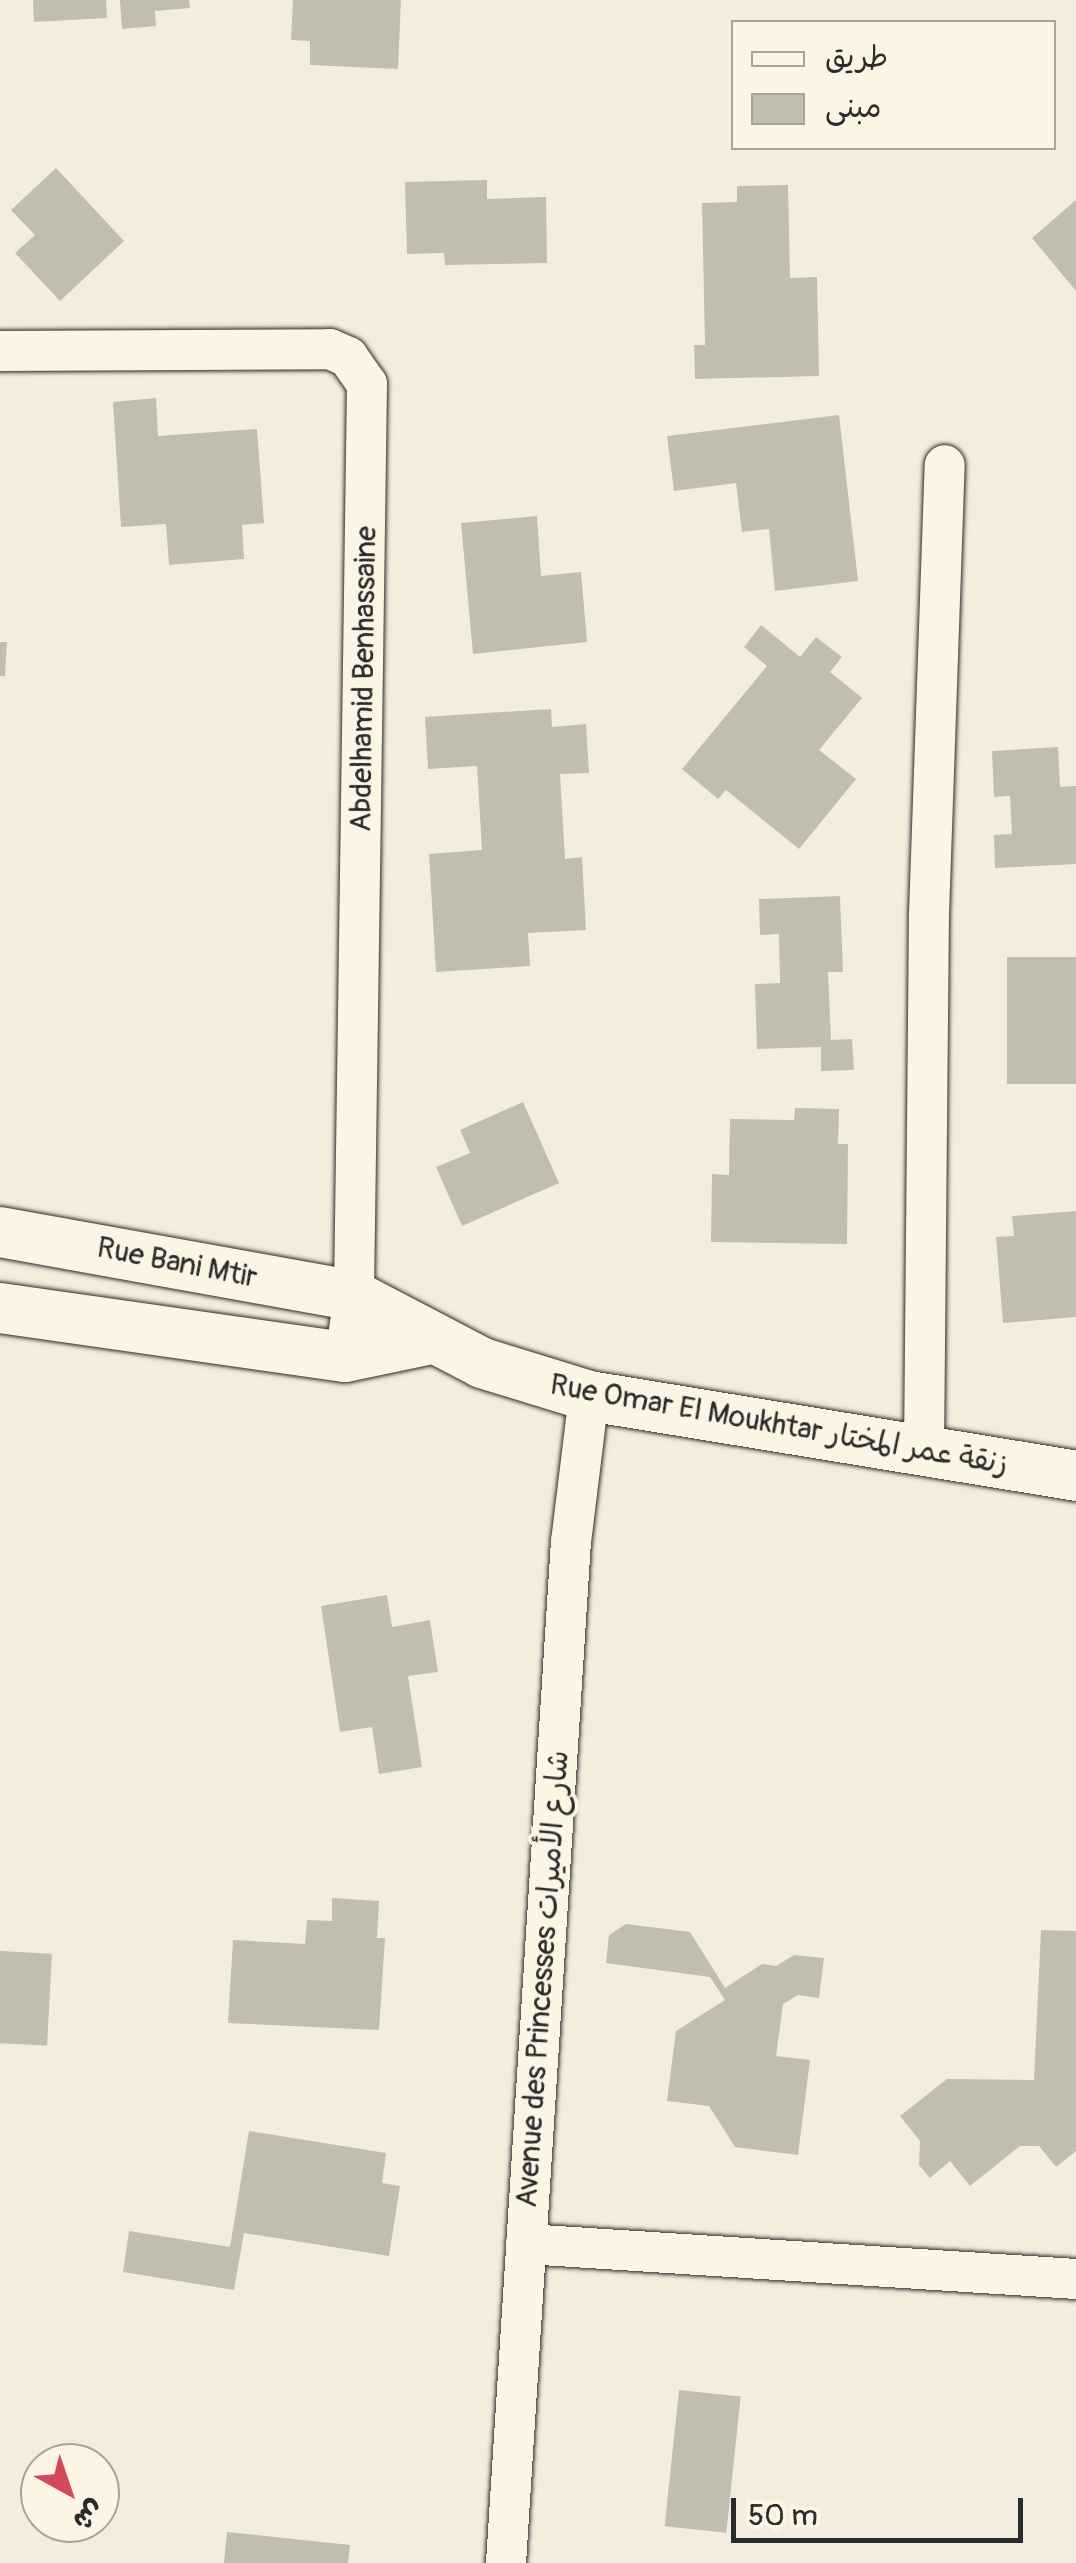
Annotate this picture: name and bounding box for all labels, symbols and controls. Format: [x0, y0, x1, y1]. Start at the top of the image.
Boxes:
legend [731, 20, 1056, 150]
text: طريق [825, 39, 888, 76]
text: مبنى [825, 89, 881, 126]
street label: Abdelhamid Benhassaine [343, 526, 385, 832]
street label: Rue Bani Mtir [94, 1230, 260, 1296]
street label: Rue Omar El Moukhtar زنقة عمر المختار [547, 1367, 1011, 1483]
street label: Avenue des Princesses شارع الأميرات [509, 1749, 577, 2209]
north arrow [20, 2443, 120, 2543]
scale bar [736, 2478, 1028, 2540]
text: ش [65, 2492, 111, 2538]
text: 50 m [748, 2497, 818, 2534]

